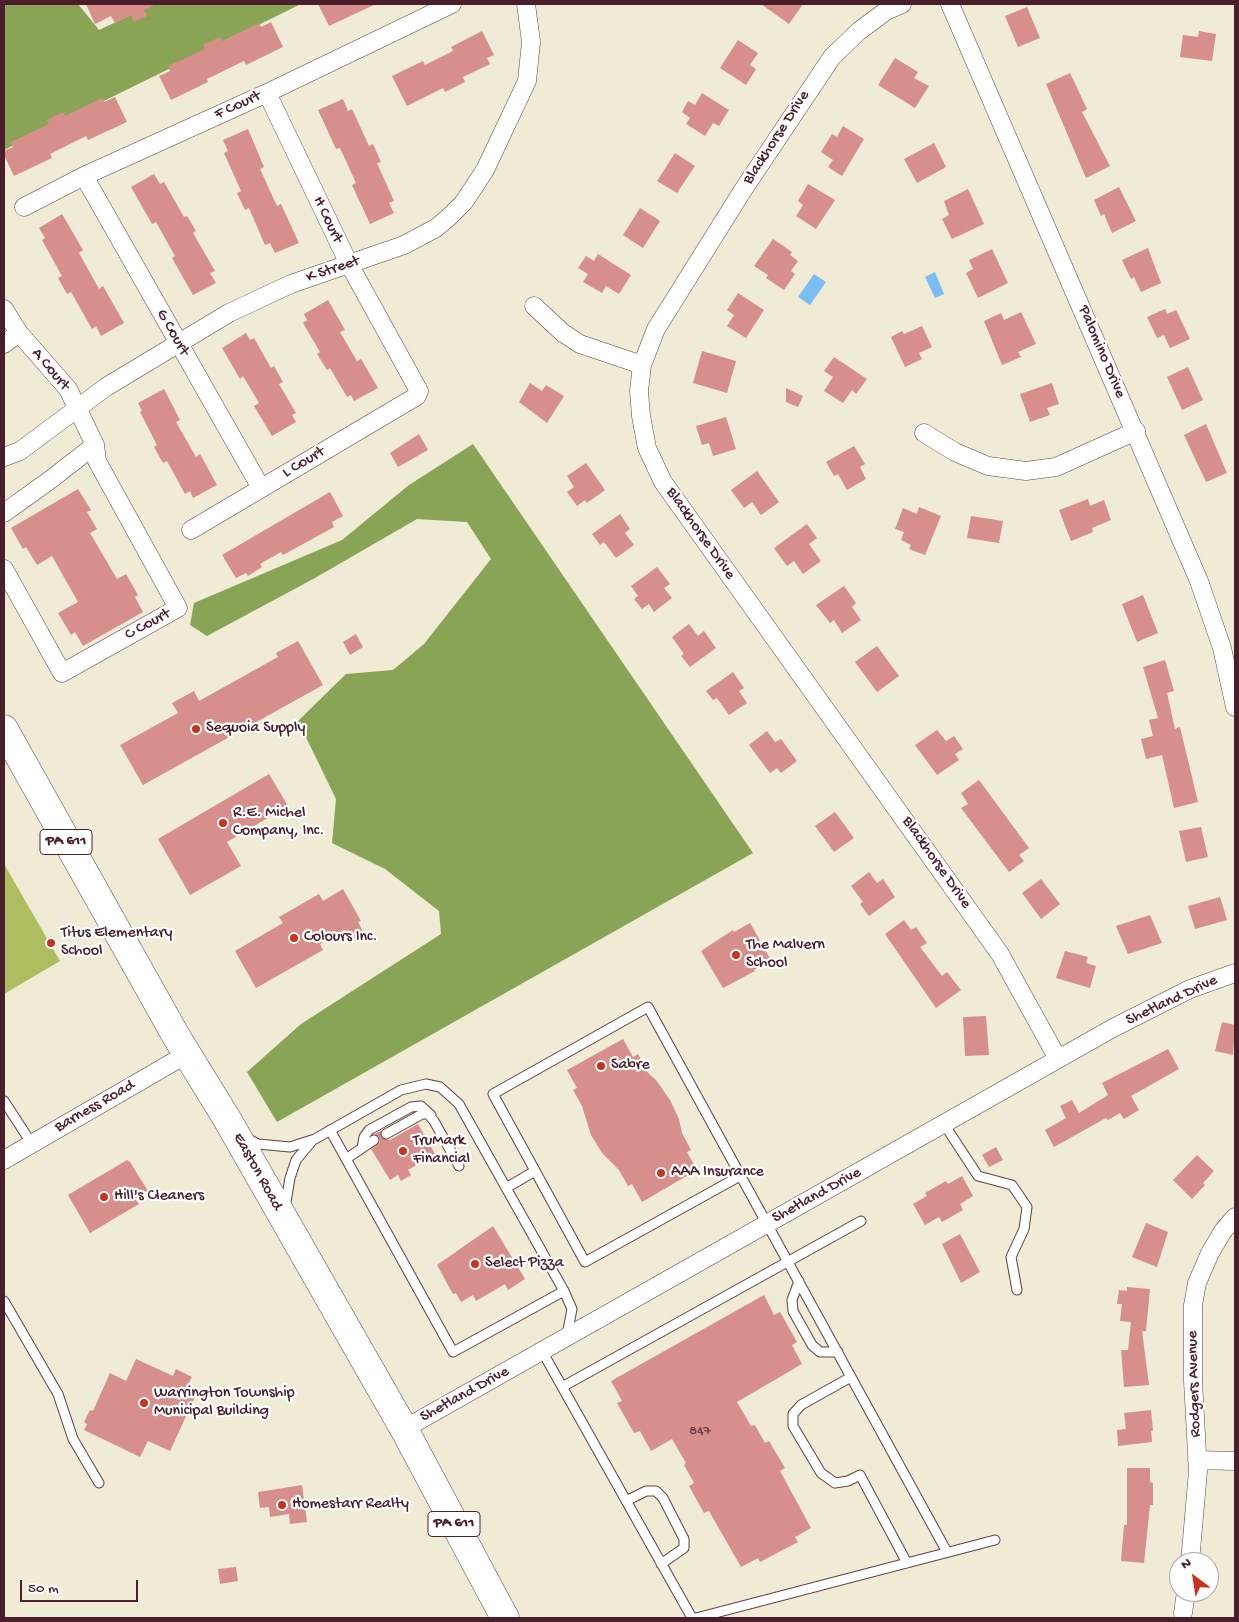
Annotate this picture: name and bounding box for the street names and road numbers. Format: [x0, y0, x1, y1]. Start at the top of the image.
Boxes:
street label: F Court [212, 87, 264, 125]
street label: Blackhorse Drive [739, 87, 815, 189]
street label: H Court [307, 194, 347, 246]
street label: K Street [304, 252, 362, 288]
street label: Palomino Drive [1073, 303, 1129, 401]
street label: G Court [151, 306, 193, 360]
street label: A Court [27, 345, 73, 395]
street label: L Court [279, 443, 329, 483]
street label: Blackhorse Drive [661, 484, 739, 584]
street label: C Court [122, 605, 174, 645]
street label: Blackhorse Drive [897, 813, 975, 913]
road number: PA 611 [40, 830, 92, 854]
street label: Shetland Drive [1123, 971, 1221, 1031]
street label: Barness Road [52, 1076, 138, 1138]
street label: Easton Road [228, 1130, 286, 1214]
street label: Shetland Drive [769, 1164, 865, 1228]
street label: Rodgers Avenue [1184, 1330, 1206, 1438]
street label: Shetland Drive [417, 1363, 513, 1427]
road number: PA 611 [428, 1512, 480, 1536]

